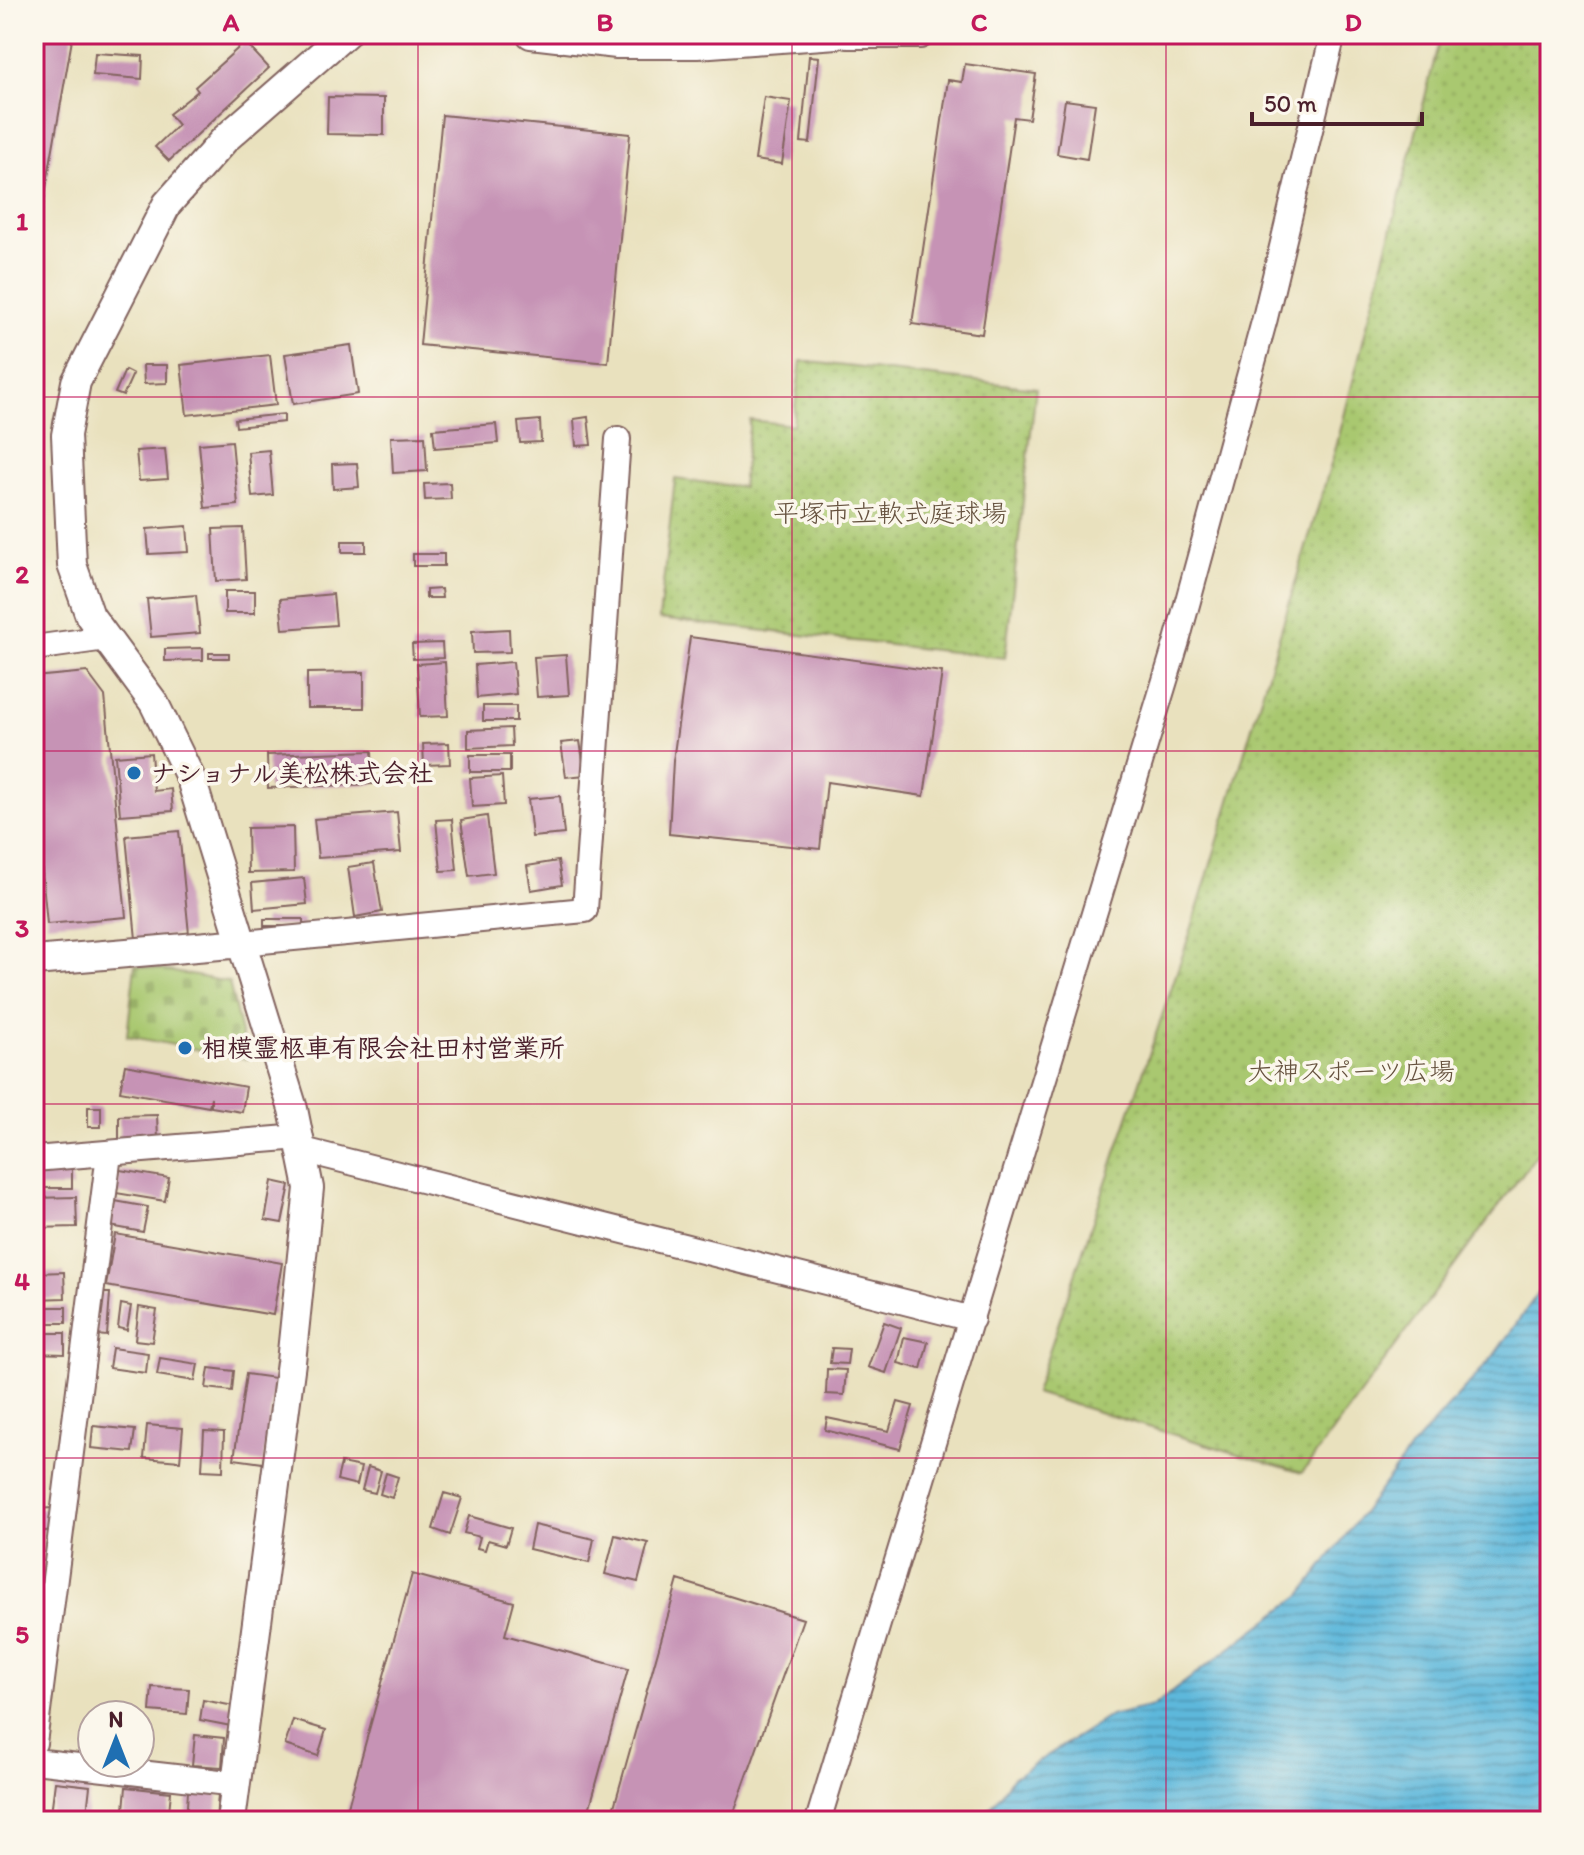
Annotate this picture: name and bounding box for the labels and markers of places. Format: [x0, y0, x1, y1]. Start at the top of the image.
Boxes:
place label: ナショナル美松株式会社 [150, 757, 433, 789]
marker: ナショナル美松株式会社 [125, 764, 143, 782]
place label: 相模霊柩車有限会社田村営業所 [201, 1032, 565, 1064]
marker: 相模霊柩車有限会社田村営業所 [176, 1039, 194, 1057]

